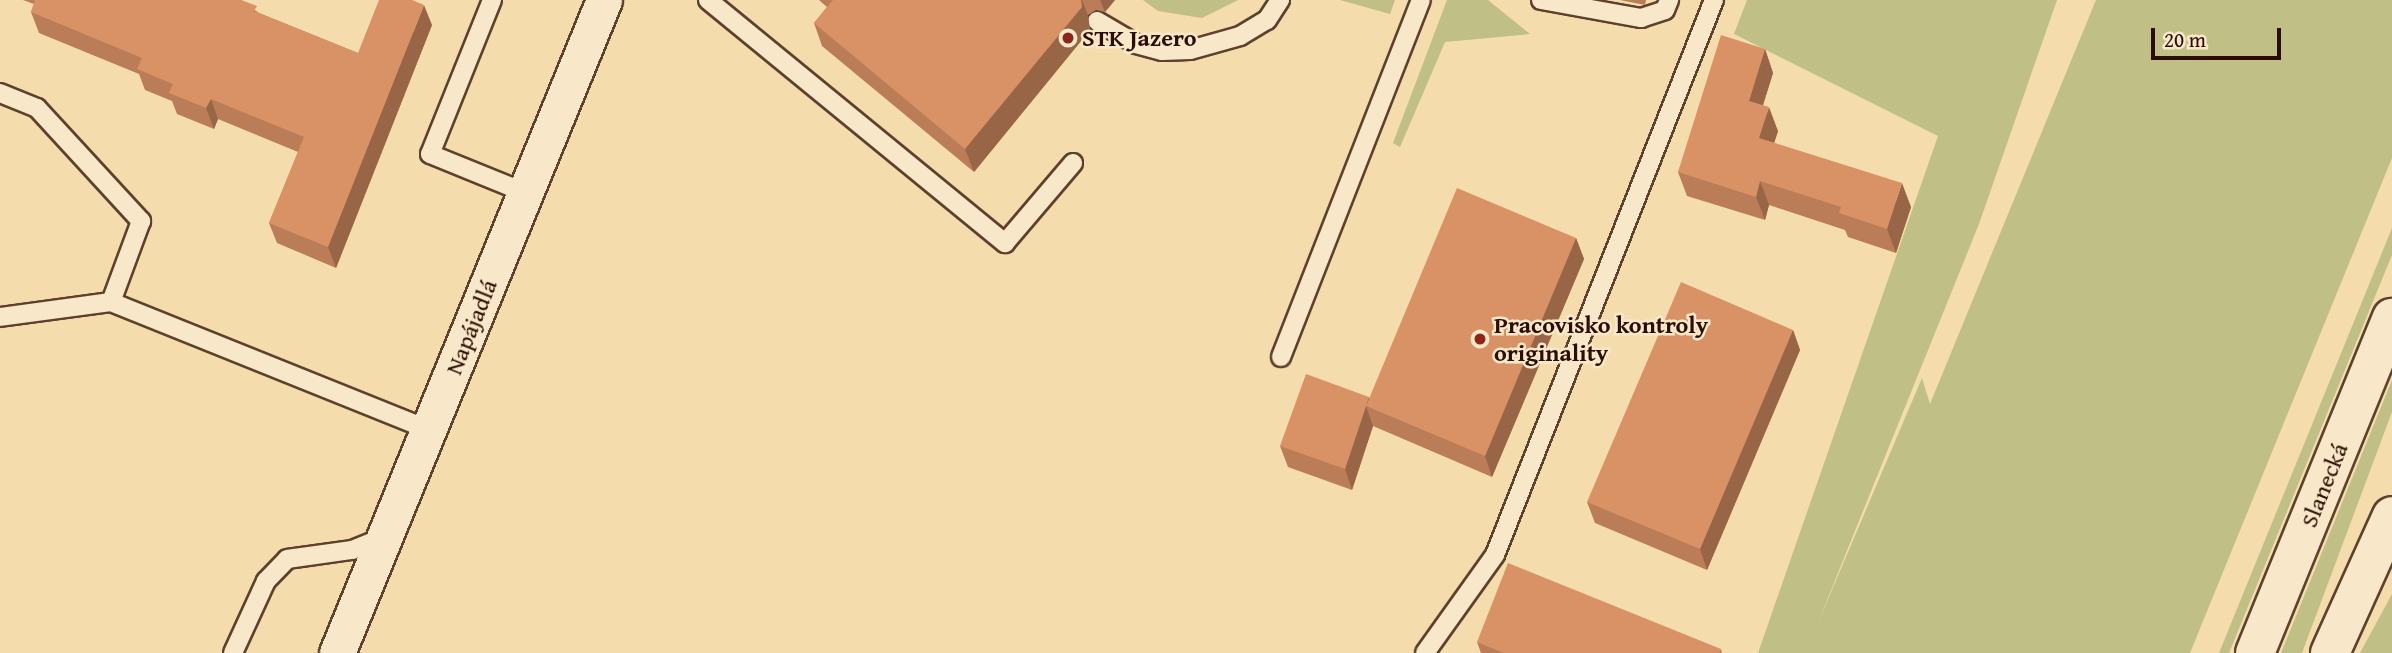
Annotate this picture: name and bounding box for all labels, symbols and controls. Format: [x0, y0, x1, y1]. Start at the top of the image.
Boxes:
scale bar [2154, 14, 2284, 58]
place label: STK Jazero [1082, 24, 1196, 52]
text: 20 m [2164, 24, 2206, 55]
marker: STK Jazero [1060, 30, 1076, 46]
street label: Napájadlá [439, 275, 503, 379]
place label: Pracovisko kontroly originality [1494, 311, 1708, 367]
marker: Pracovisko kontroly originality [1472, 331, 1488, 347]
street label: Slanecká [2294, 439, 2354, 531]

